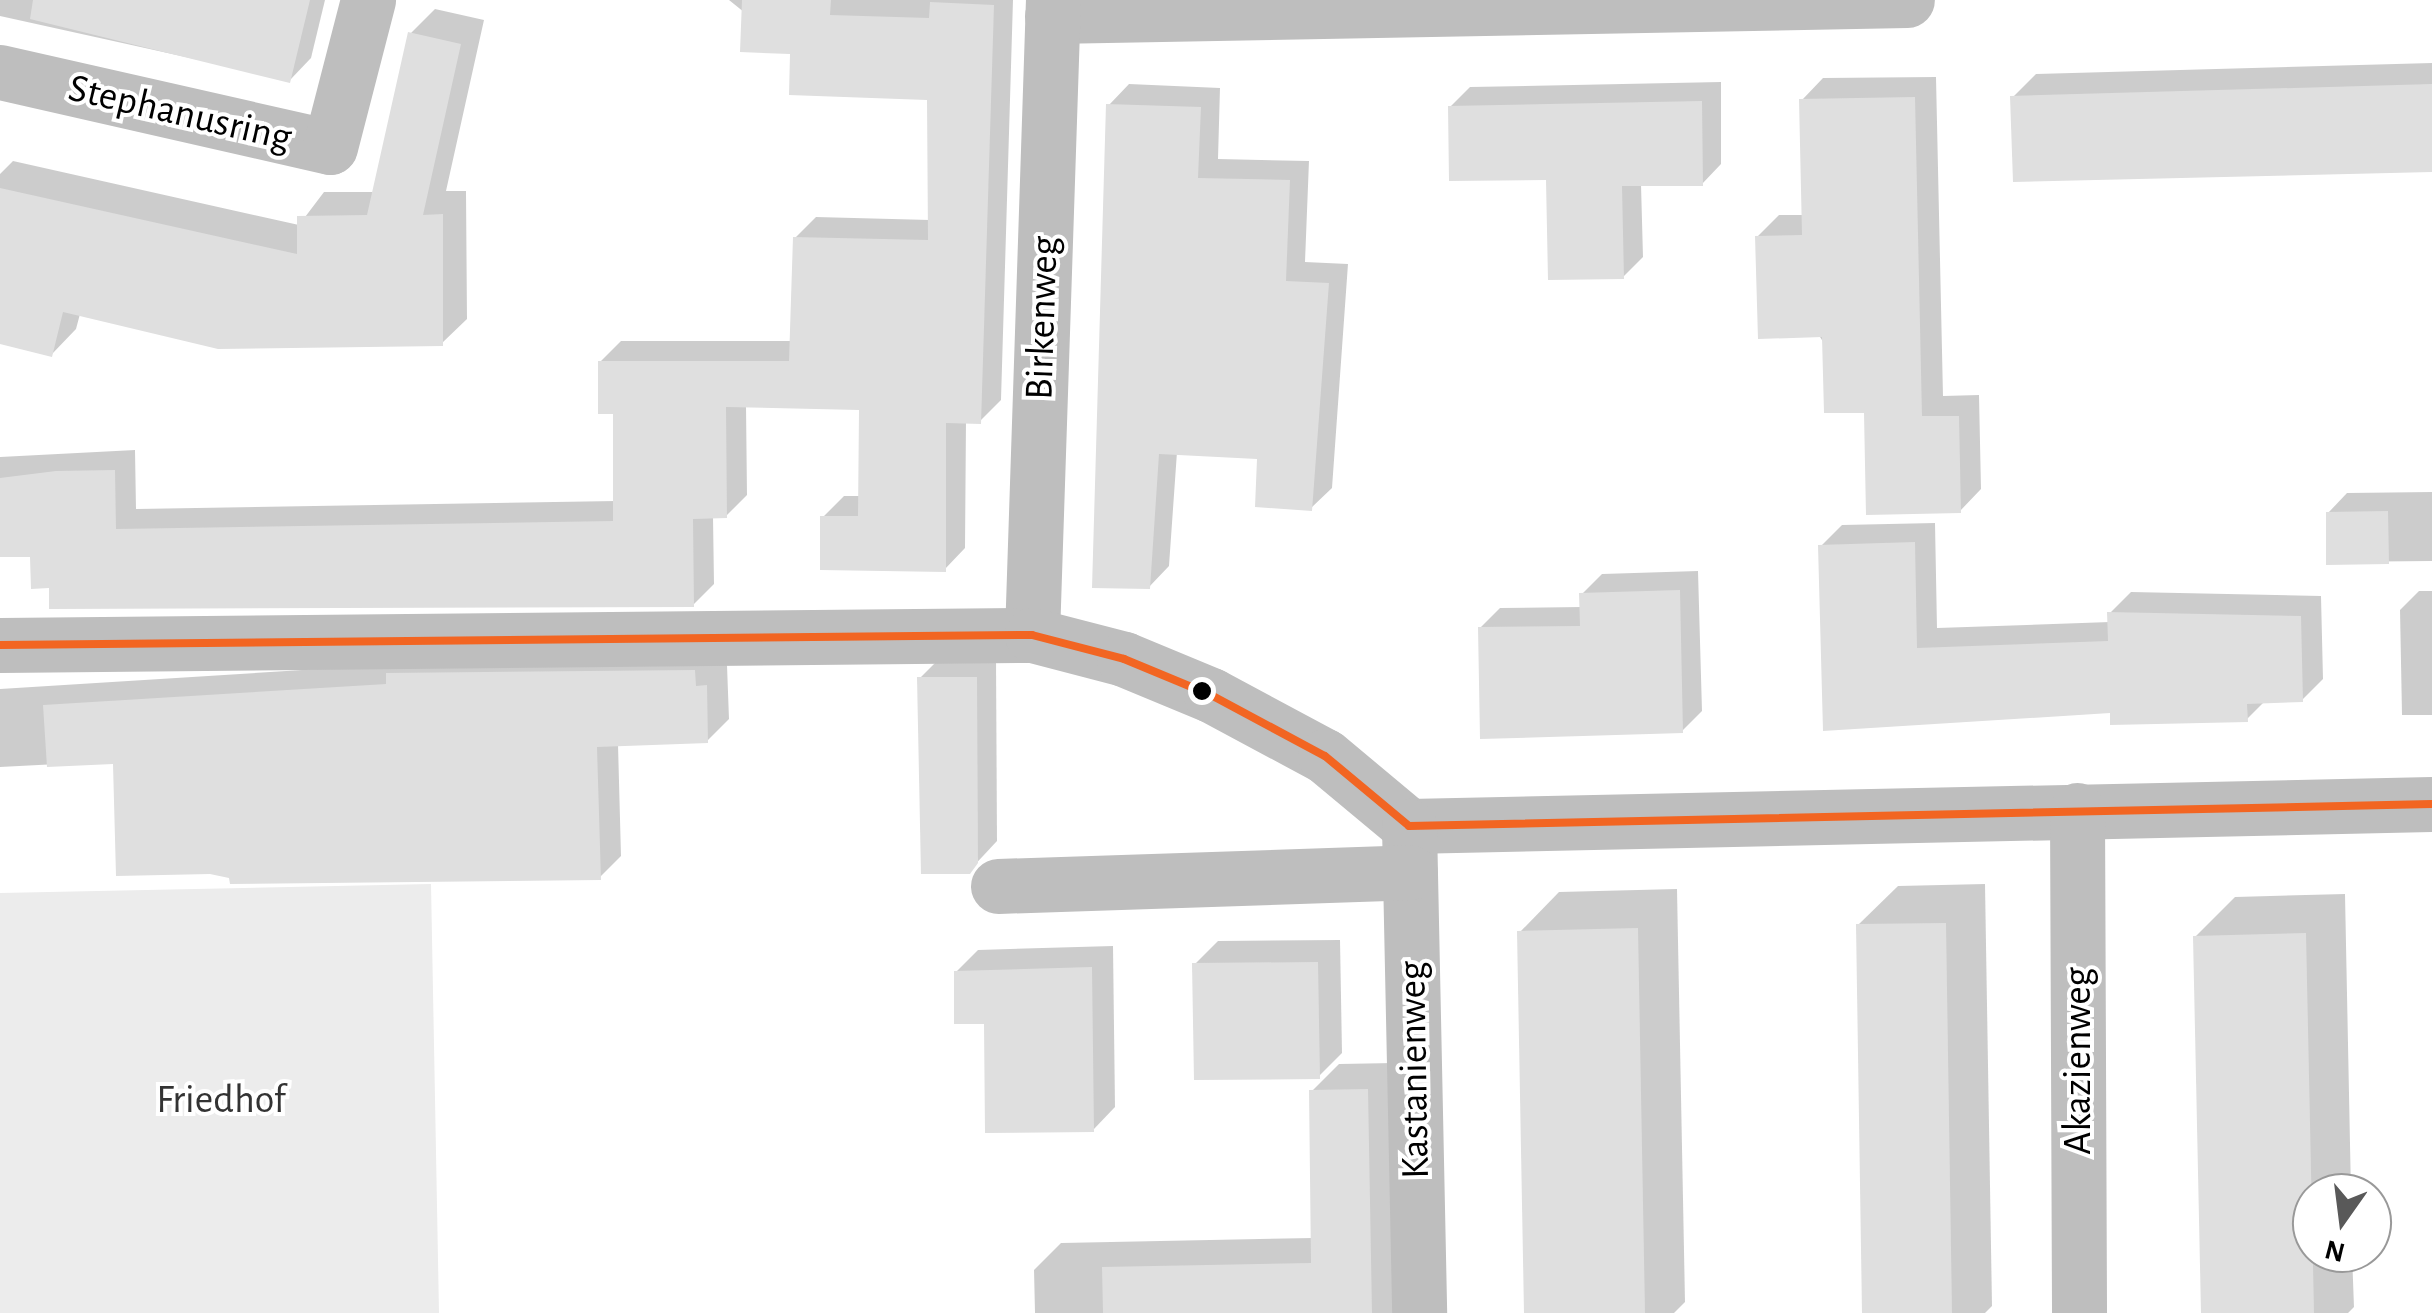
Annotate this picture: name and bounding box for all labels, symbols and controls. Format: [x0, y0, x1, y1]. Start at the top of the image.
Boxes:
street label: Stephanusring [64, 64, 296, 162]
street label: Birkenweg [1015, 235, 1069, 401]
unlabelled marker [1192, 681, 1212, 701]
street label: Kastanienweg [1388, 961, 1440, 1179]
street label: Akazienweg [2054, 967, 2102, 1155]
park label: Friedhof [156, 1076, 286, 1124]
north arrow [2292, 1173, 2392, 1273]
text: N [2322, 1234, 2348, 1266]

